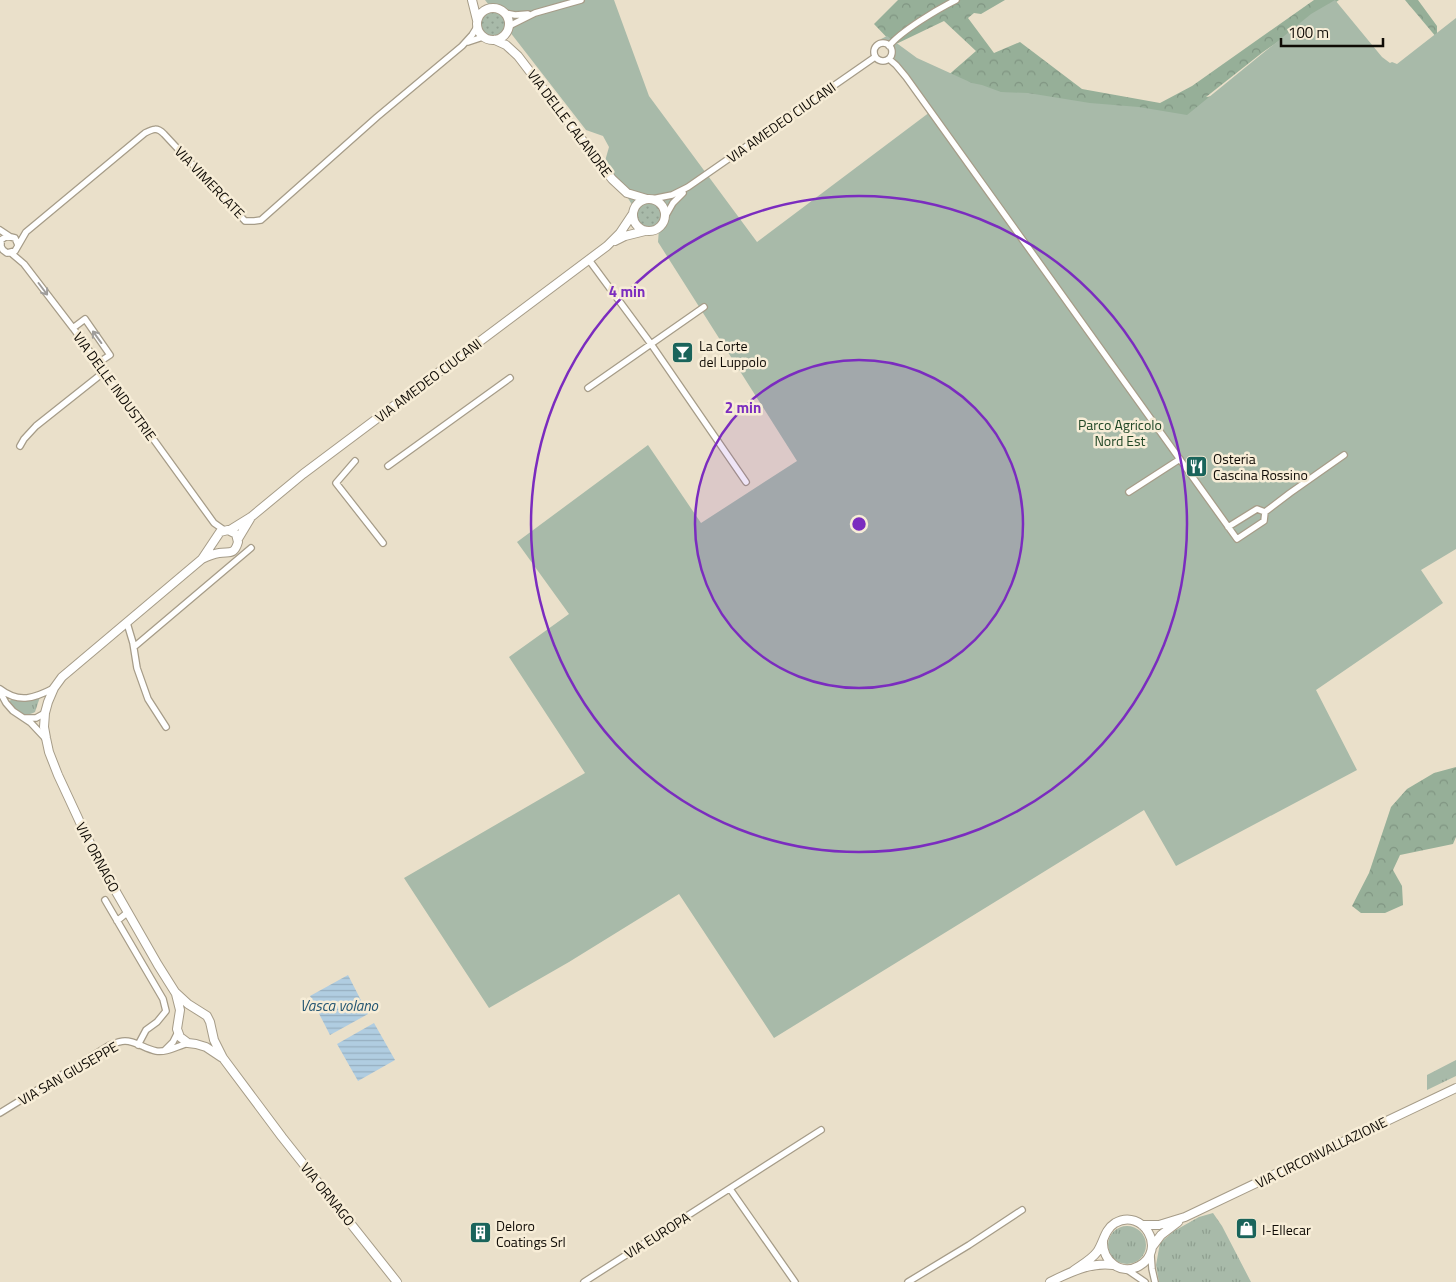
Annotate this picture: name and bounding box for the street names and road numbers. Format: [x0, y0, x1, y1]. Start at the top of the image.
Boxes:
street label: VIA DELLE CALANDRE [523, 65, 618, 181]
street label: VIA AMEDEO CIUCANI [722, 76, 840, 168]
street label: VIA VIMERCATE [170, 141, 250, 223]
street label: VIA DELLE INDUSTRIE [68, 327, 162, 445]
street label: VIA AMEDEO CIUCANI [370, 333, 486, 427]
street label: VIA ORNAGO [71, 818, 125, 896]
street label: VIA SAN GIUSEPPE [14, 1036, 122, 1110]
street label: VIA CIRCONVALLAZIONE [1252, 1111, 1391, 1193]
street label: VIA ORNAGO [296, 1158, 360, 1230]
street label: VIA EUROPA [620, 1206, 694, 1263]

